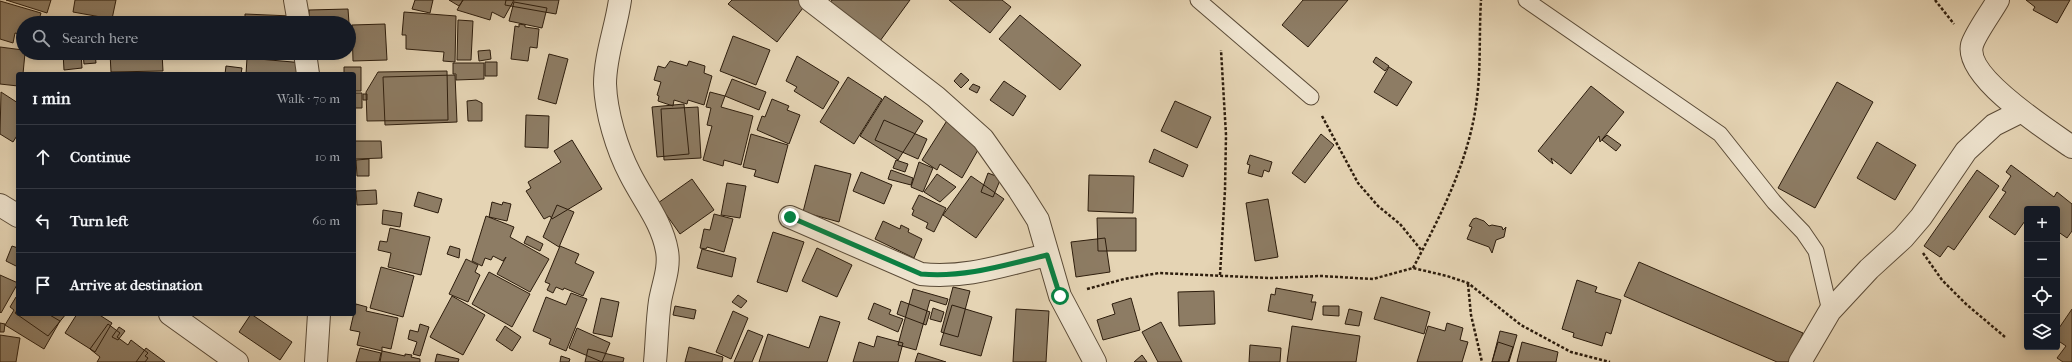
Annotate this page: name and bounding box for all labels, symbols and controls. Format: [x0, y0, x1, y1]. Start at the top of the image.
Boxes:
search box [16, 16, 356, 60]
icon: search [30, 27, 52, 49]
text: Search here [62, 29, 138, 47]
text: 1 min [32, 88, 71, 108]
text: Walk · 70 m [277, 91, 340, 106]
icon: ahead [32, 146, 54, 168]
text: Continue [70, 148, 130, 166]
text: 10 m [315, 149, 340, 164]
map controls [2024, 206, 2060, 350]
button: + [2024, 206, 2060, 242]
route end [781, 208, 799, 226]
icon: left [32, 210, 54, 232]
text: Turn left [70, 212, 128, 230]
text: 60 m [312, 213, 340, 228]
button: − [2024, 242, 2060, 278]
icon: arrive [32, 274, 54, 296]
text: Arrive at destination [70, 276, 202, 294]
button: locate [2024, 278, 2060, 314]
route start [1051, 287, 1069, 305]
button: layers [2024, 314, 2060, 350]

